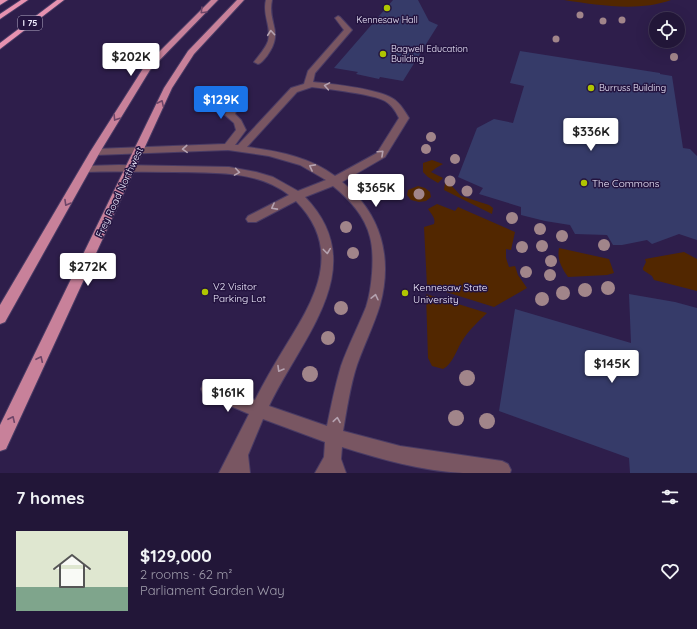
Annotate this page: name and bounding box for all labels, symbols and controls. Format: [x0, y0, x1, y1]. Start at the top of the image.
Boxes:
marker: Kennesaw Hall [382, 3, 392, 13]
one-way arrow [201, 6, 208, 14]
map controls [649, 12, 685, 48]
button: locate [649, 12, 685, 48]
place label: Kennesaw Hall [356, 14, 418, 25]
road number: I 75 [18, 16, 42, 30]
one-way arrow [267, 29, 276, 36]
pin: $202K [103, 43, 159, 77]
place label: Bagwell Education Building [391, 43, 468, 64]
text: $202K [111, 48, 151, 64]
marker: Bagwell Education Building [378, 49, 388, 59]
one-way arrow [324, 82, 331, 90]
place label: Burruss Building [599, 82, 666, 93]
marker: Burruss Building [586, 83, 596, 93]
pin: $129K [193, 86, 249, 120]
text: $129K [203, 91, 239, 107]
one-way arrow [156, 100, 164, 108]
one-way arrow [114, 114, 121, 121]
pin: $336K [563, 118, 619, 152]
text: $336K [572, 123, 610, 139]
street label: Frey Road Northwest [93, 144, 146, 239]
one-way arrow [182, 145, 188, 154]
one-way arrow [376, 151, 384, 158]
one-way arrow [308, 164, 316, 172]
one-way arrow [234, 167, 240, 176]
pin: $365K [348, 174, 404, 208]
place label: The Commons [592, 177, 660, 190]
marker: The Commons [579, 178, 589, 188]
text: $365K [357, 179, 395, 195]
one-way arrow [64, 199, 71, 206]
one-way arrow [271, 203, 279, 210]
one-way arrow [322, 248, 331, 254]
pin: $272K [60, 253, 116, 287]
text: $272K [69, 258, 107, 274]
place label: V2 Visitor Parking Lot [213, 280, 266, 305]
place label: Kennesaw State University [413, 281, 488, 306]
marker: V2 Visitor Parking Lot [200, 287, 210, 297]
marker: Kennesaw State University [400, 288, 410, 298]
one-way arrow [371, 293, 379, 300]
pin: $145K [584, 350, 640, 384]
text: $145K [594, 355, 630, 371]
one-way arrow [35, 356, 43, 363]
one-way arrow [278, 365, 285, 372]
pin: $161K [200, 379, 256, 413]
text: $161K [211, 384, 245, 400]
one-way arrow [7, 416, 15, 423]
one-way arrow [332, 417, 341, 423]
icon: filters [659, 486, 681, 508]
text: 7 homes [16, 487, 85, 508]
text: $129,000 [140, 545, 212, 566]
icon: home [48, 547, 96, 595]
icon: heart [659, 560, 681, 582]
text: 2 rooms · 62 m² [140, 566, 232, 582]
text: Parliament Garden Way [140, 582, 285, 598]

